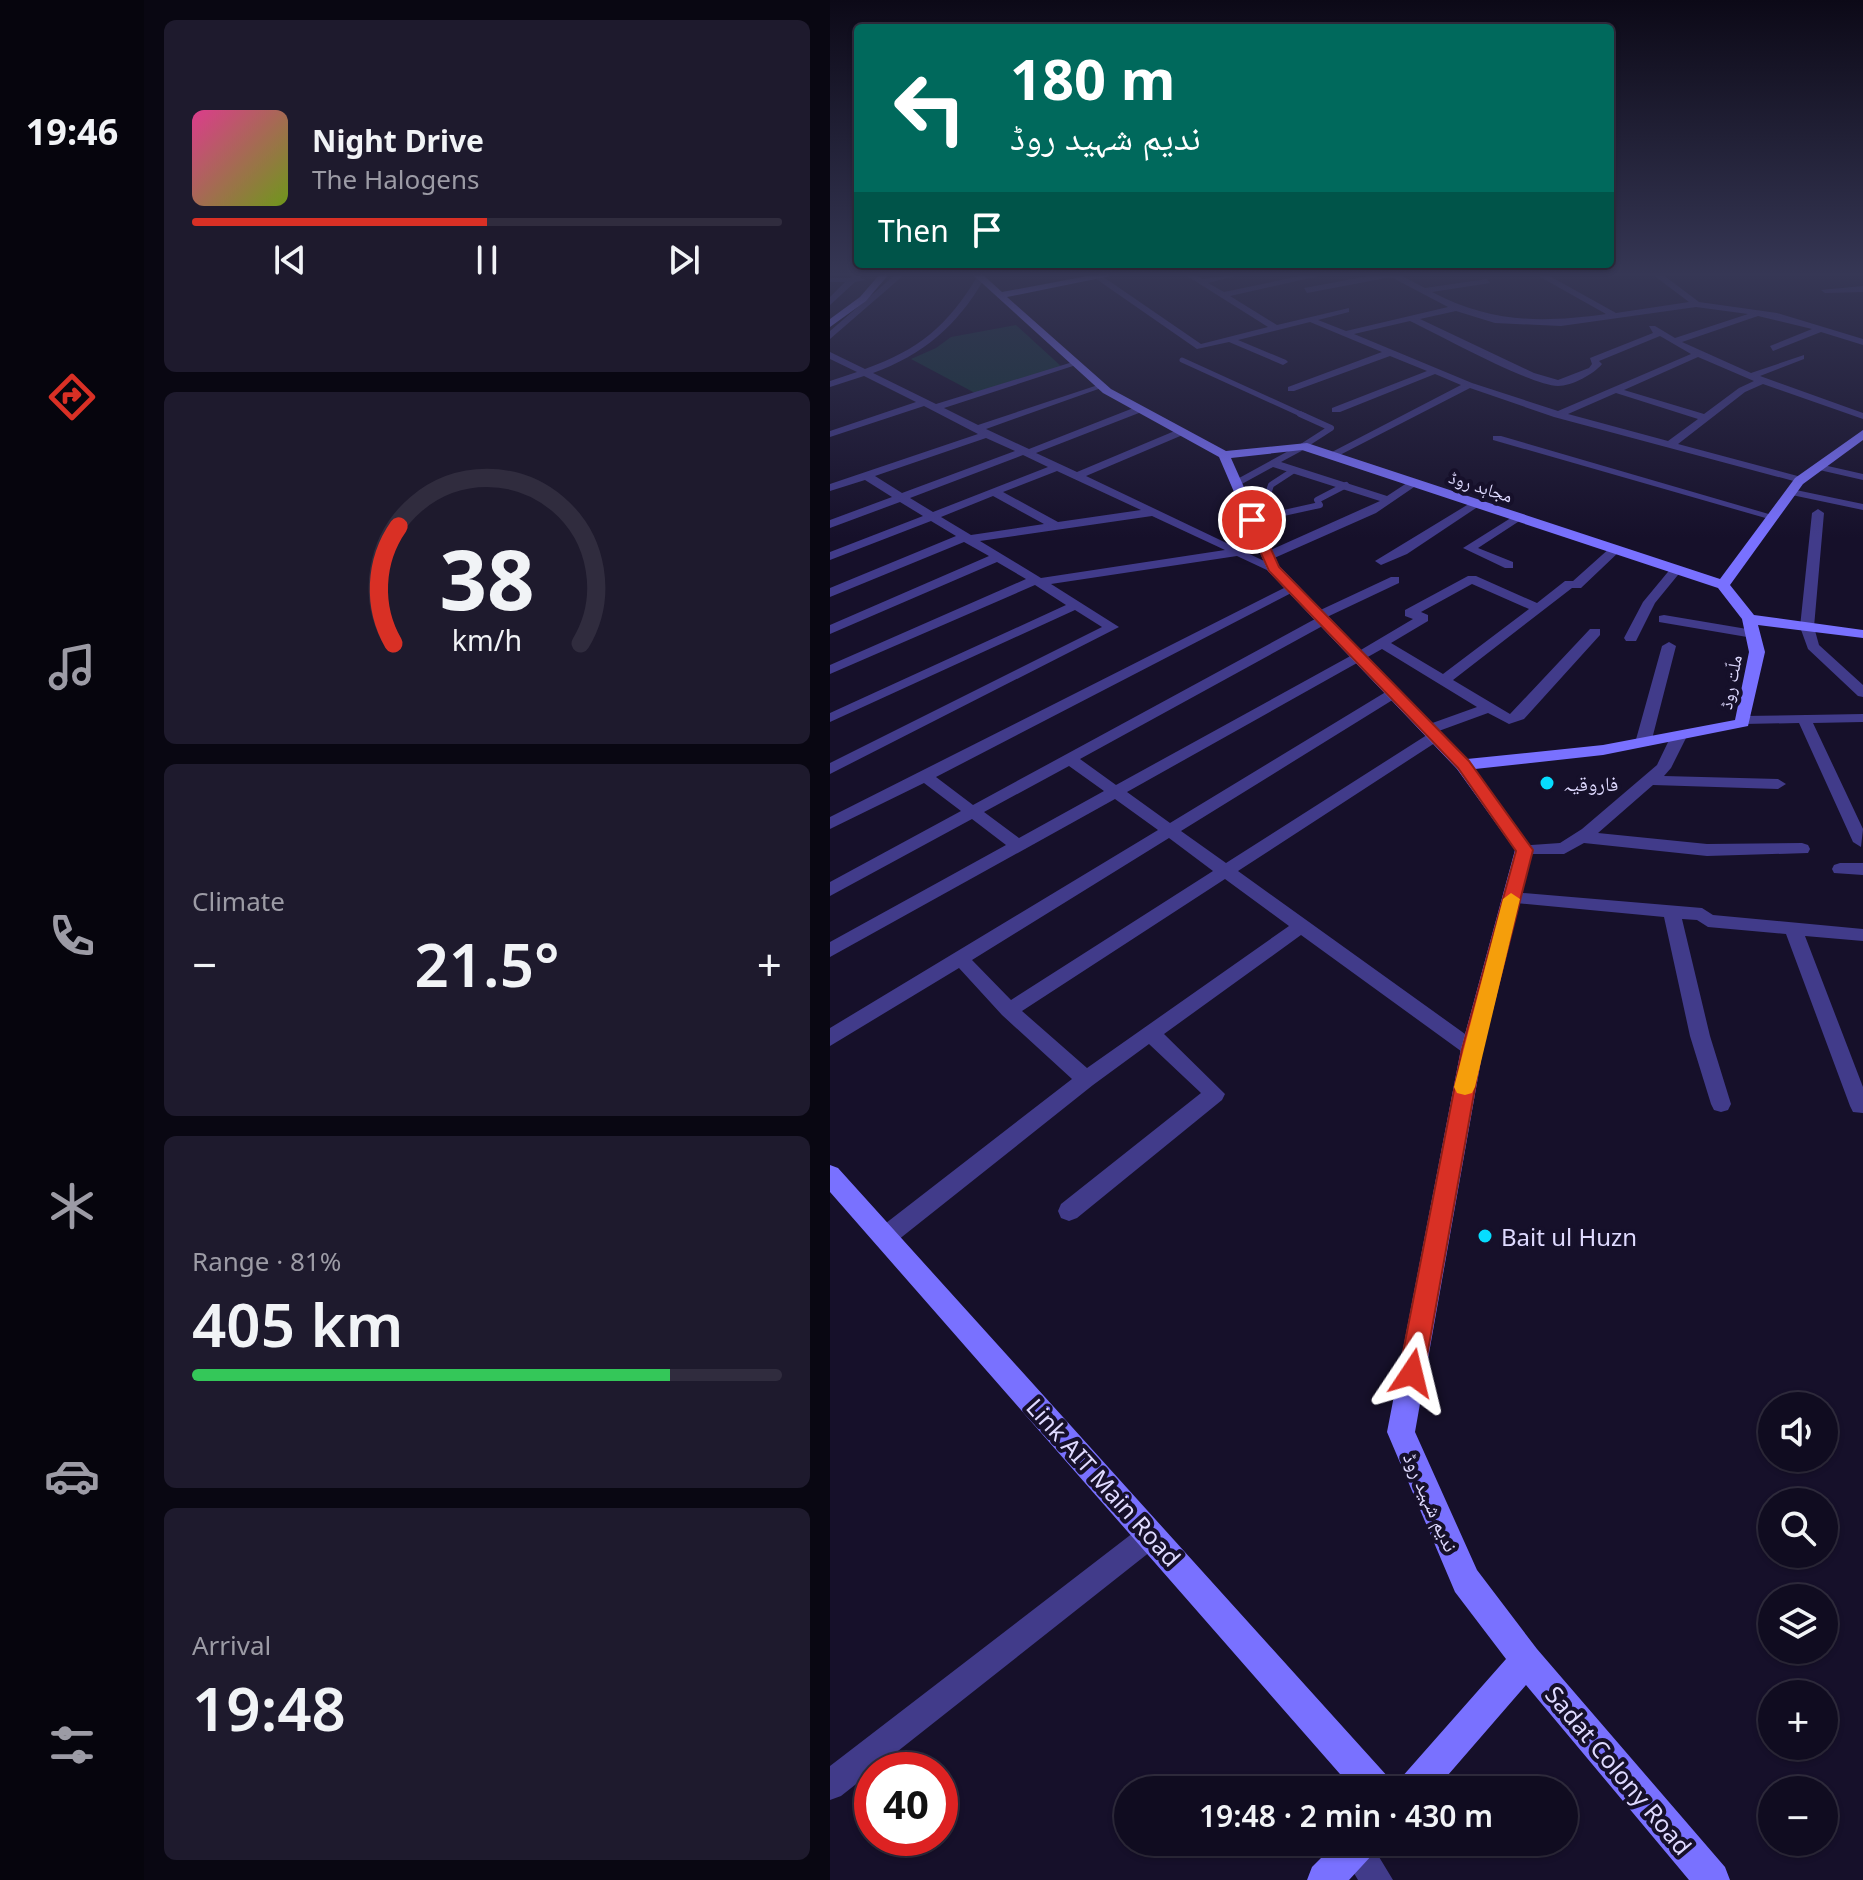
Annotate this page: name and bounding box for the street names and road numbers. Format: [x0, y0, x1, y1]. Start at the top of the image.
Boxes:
street label: مجاہد روڈ [1446, 464, 1516, 508]
street label: ملّت روڈ [1713, 653, 1747, 711]
street label: Link AIT Main Road [1020, 1391, 1188, 1573]
street label: ندیم شہید روڈ [1396, 1448, 1465, 1556]
street label: Sadat Colony Road [1538, 1679, 1700, 1861]

